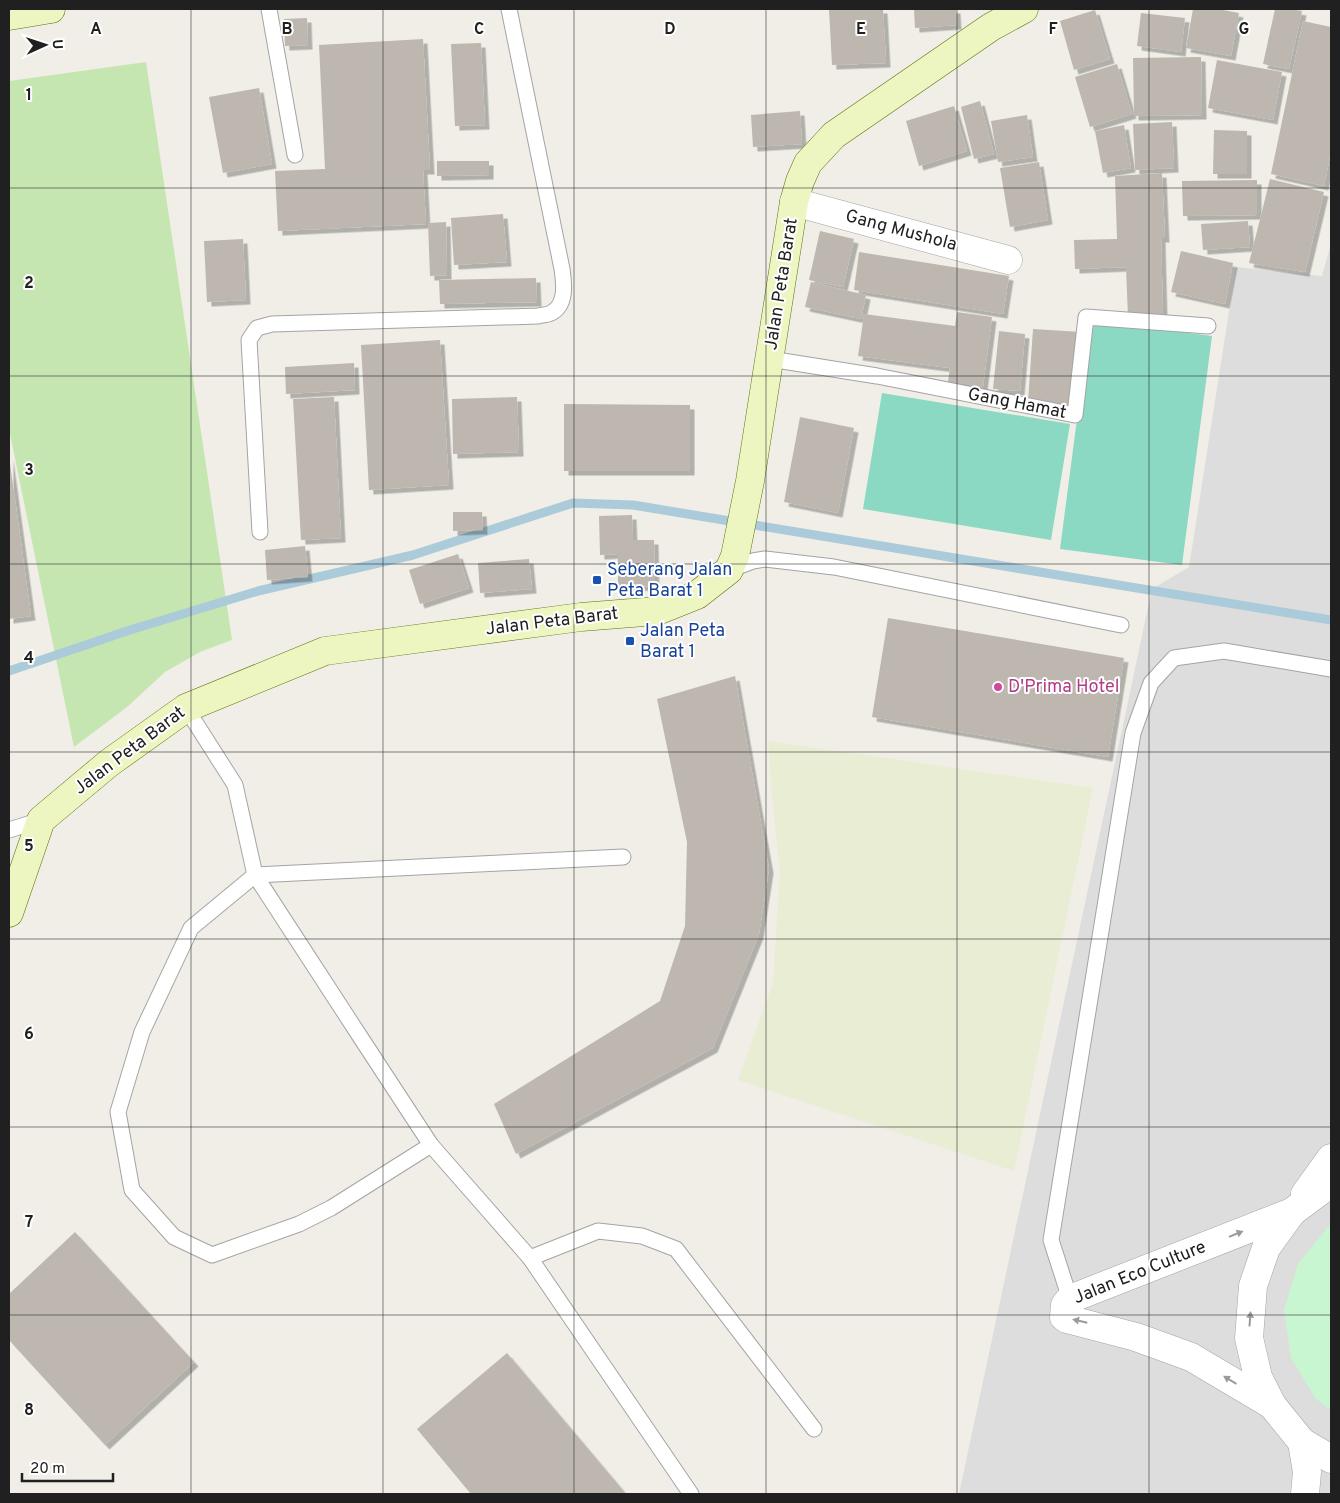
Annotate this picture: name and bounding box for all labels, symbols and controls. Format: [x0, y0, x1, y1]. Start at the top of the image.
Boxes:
north arrow [20, 20, 70, 70]
text: A [90, 20, 102, 40]
text: B [281, 20, 293, 40]
text: C [474, 20, 484, 40]
text: D [664, 20, 676, 40]
text: E [856, 20, 866, 40]
text: F [1048, 20, 1058, 40]
text: G [1239, 20, 1249, 40]
text: U [48, 39, 65, 50]
text: 1 [26, 86, 32, 106]
street label: Gang Mushola [843, 205, 959, 257]
street label: Jalan Peta Barat [760, 216, 804, 352]
text: 2 [24, 274, 34, 294]
street label: Gang Hamat [966, 383, 1068, 425]
text: 3 [24, 461, 34, 481]
place label: Seberang Jalan Peta Barat 1 [607, 559, 732, 603]
marker: Seberang Jalan Peta Barat 1 [591, 574, 603, 586]
street label: Jalan Peta Barat [484, 602, 620, 642]
place label: Jalan Peta Barat 1 [640, 620, 725, 664]
marker: Jalan Peta Barat 1 [624, 635, 636, 647]
text: 4 [24, 649, 34, 669]
place label: D'Prima Hotel [1008, 676, 1120, 699]
marker: D'Prima Hotel [992, 681, 1004, 693]
street label: Jalan Peta Barat [70, 702, 190, 800]
text: 5 [24, 837, 34, 857]
text: 6 [24, 1025, 34, 1045]
text: 7 [25, 1213, 33, 1233]
one-way arrow [1229, 1230, 1243, 1238]
street label: Jalan Eco Culture [1070, 1236, 1210, 1310]
one-way arrow [1247, 1311, 1255, 1327]
one-way arrow [1071, 1317, 1087, 1325]
one-way arrow [1224, 1376, 1237, 1385]
text: 8 [24, 1401, 34, 1421]
scale bar [22, 1450, 114, 1482]
text: 20 m [30, 1460, 65, 1479]

